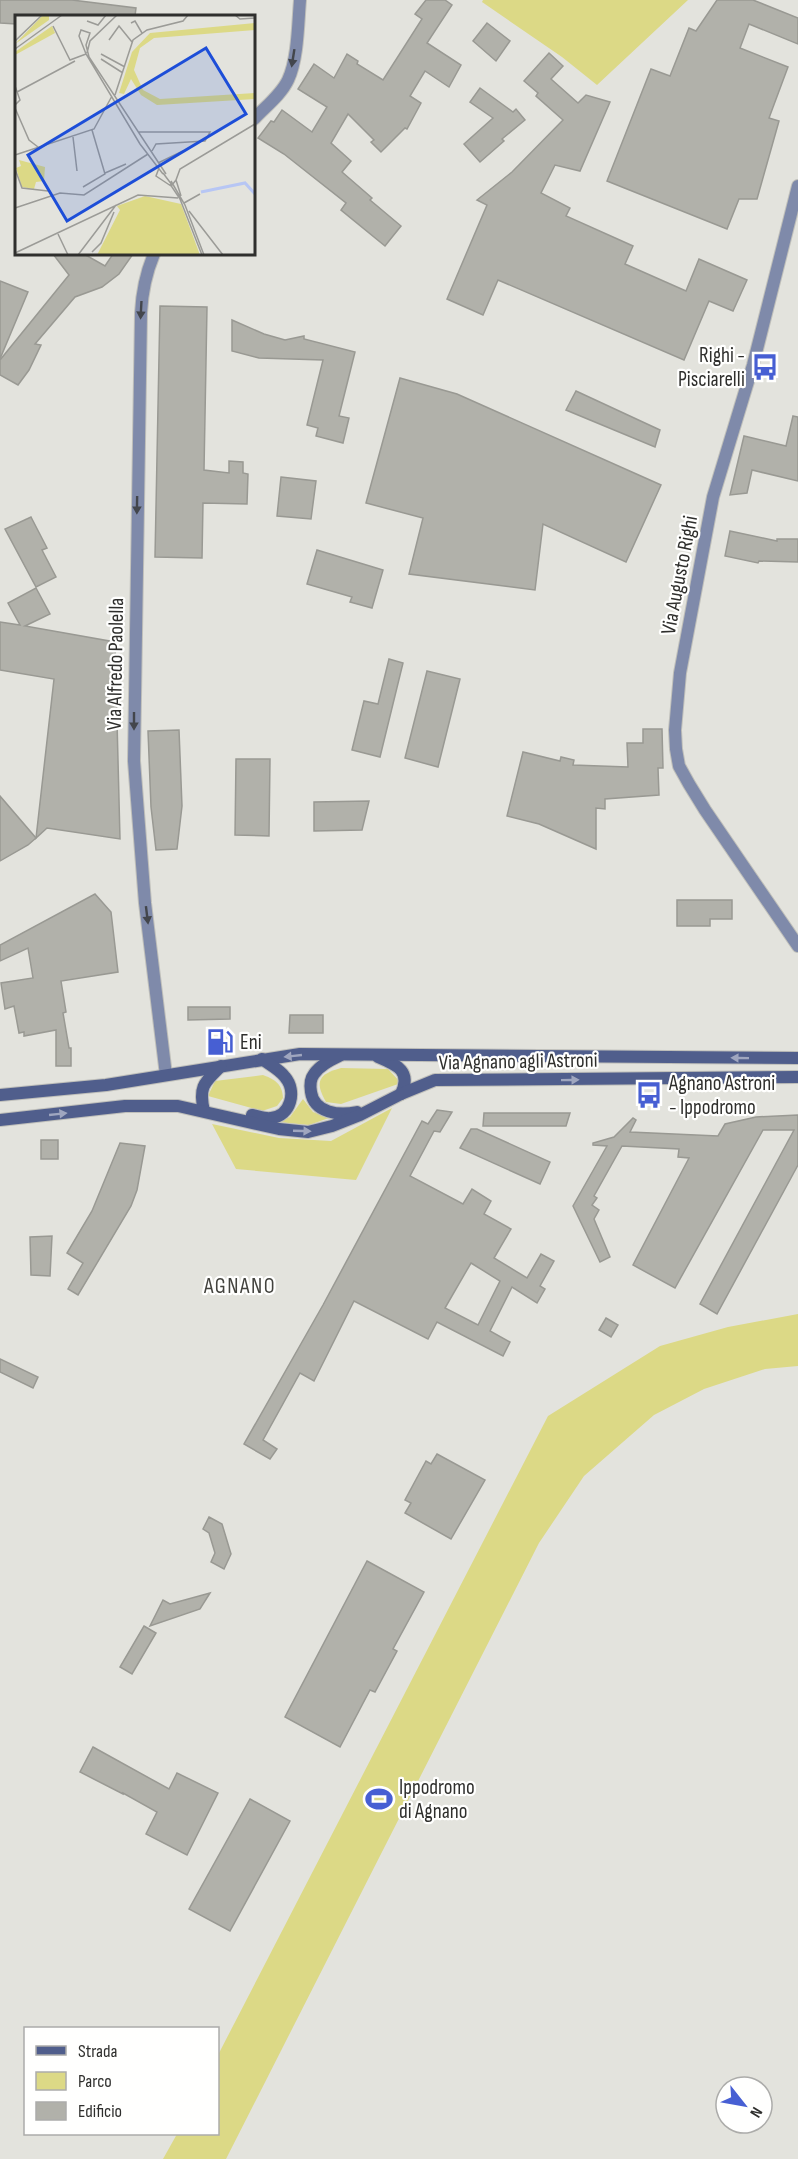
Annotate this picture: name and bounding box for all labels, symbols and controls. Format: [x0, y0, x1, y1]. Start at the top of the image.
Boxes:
inset map [15, 15, 255, 255]
one-way arrow [288, 49, 297, 68]
one-way arrow [136, 301, 145, 320]
place label: Righi - Pisciarelli [678, 343, 745, 392]
bus stop icon: Righi - Pisciarelli [750, 352, 780, 382]
one-way arrow [132, 496, 142, 515]
street label: Via Augusto Righi [656, 514, 703, 637]
street label: Via Alfredo Paolella [102, 598, 129, 731]
one-way arrow [129, 712, 139, 731]
one-way arrow [142, 906, 151, 925]
fuel station icon: Eni [205, 1027, 235, 1057]
place label: Eni [240, 1030, 262, 1055]
street label: Via Agnano agli Astroni [438, 1048, 598, 1075]
one-way arrow [283, 1051, 302, 1060]
one-way arrow [730, 1053, 749, 1062]
place label: Agnano Astroni - Ippodromo [668, 1071, 775, 1120]
one-way arrow [560, 1075, 579, 1085]
bus stop icon: Agnano Astroni - Ippodromo [634, 1080, 664, 1110]
one-way arrow [49, 1109, 68, 1118]
one-way arrow [292, 1126, 311, 1135]
district label: AGNANO [203, 1273, 276, 1300]
place label: Ippodromo di Agnano [399, 1775, 475, 1824]
sports icon: Ippodromo di Agnano [364, 1784, 394, 1814]
legend [24, 2027, 219, 2135]
text: Strada [78, 2041, 118, 2062]
text: Parco [78, 2071, 112, 2092]
north arrow [714, 2075, 774, 2135]
text: Edificio [78, 2101, 122, 2122]
text: N [745, 2103, 766, 2121]

